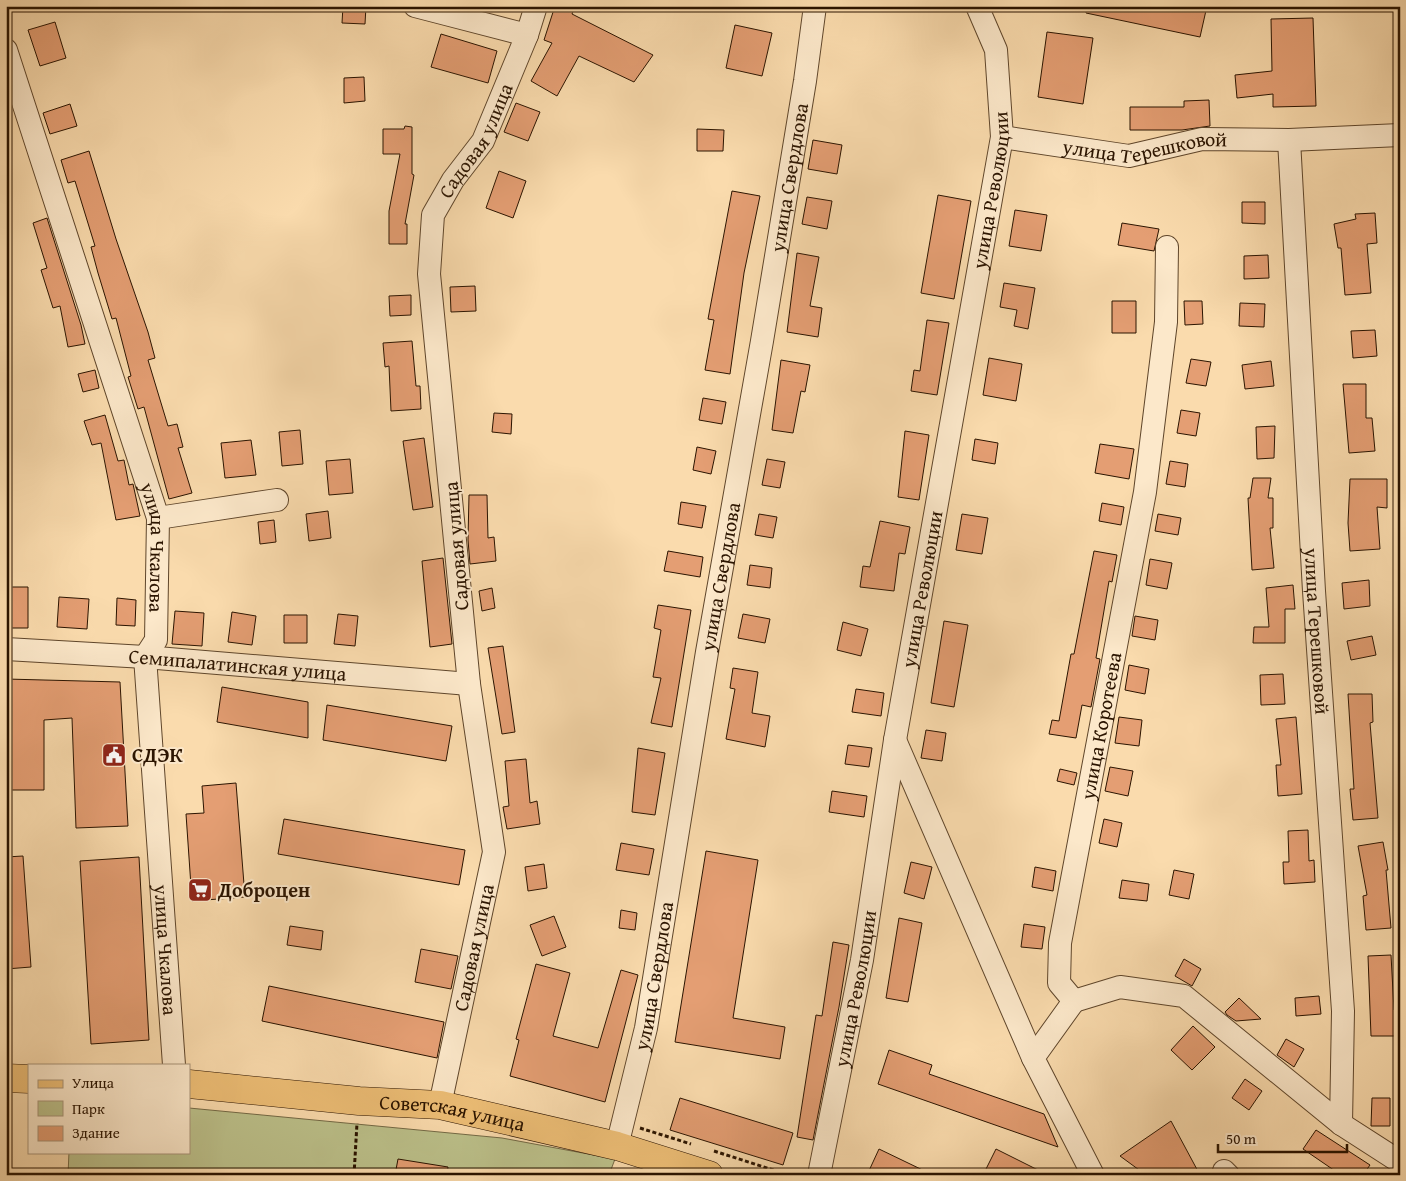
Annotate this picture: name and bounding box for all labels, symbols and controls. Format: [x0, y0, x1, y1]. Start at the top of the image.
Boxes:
street label: Садовая улица [431, 78, 520, 203]
street label: улица Свердлова [762, 100, 815, 255]
street label: улица Революции [964, 111, 1016, 272]
street label: улица Терешковой [1060, 124, 1227, 170]
street label: улица Чкалова [133, 478, 173, 613]
street label: Садовая улица [435, 480, 476, 612]
street label: улица Свердлова [692, 499, 747, 654]
street label: улица Революции [893, 508, 949, 671]
street label: улица Терешковой [1298, 546, 1337, 716]
street label: Семипалатинская улица [128, 641, 348, 688]
street label: улица Коротеева [1072, 649, 1129, 803]
place label: СДЭК [132, 740, 183, 769]
public building icon: СДЭК [101, 742, 127, 768]
place label: Доброцен [217, 875, 310, 904]
supermarket icon: Доброцен [187, 877, 213, 903]
street label: Садовая улица [445, 881, 501, 1014]
street label: улица Чкалова [147, 882, 185, 1017]
street label: улица Свердлова [626, 899, 680, 1054]
street label: улица Революции [826, 908, 883, 1071]
legend [28, 1064, 190, 1154]
text: Улица [72, 1072, 115, 1093]
street label: Советская улица [379, 1087, 528, 1138]
text: Парк [72, 1098, 105, 1119]
scale bar [1218, 1121, 1347, 1153]
text: Здание [72, 1122, 120, 1143]
text: 50 m [1226, 1128, 1257, 1149]

